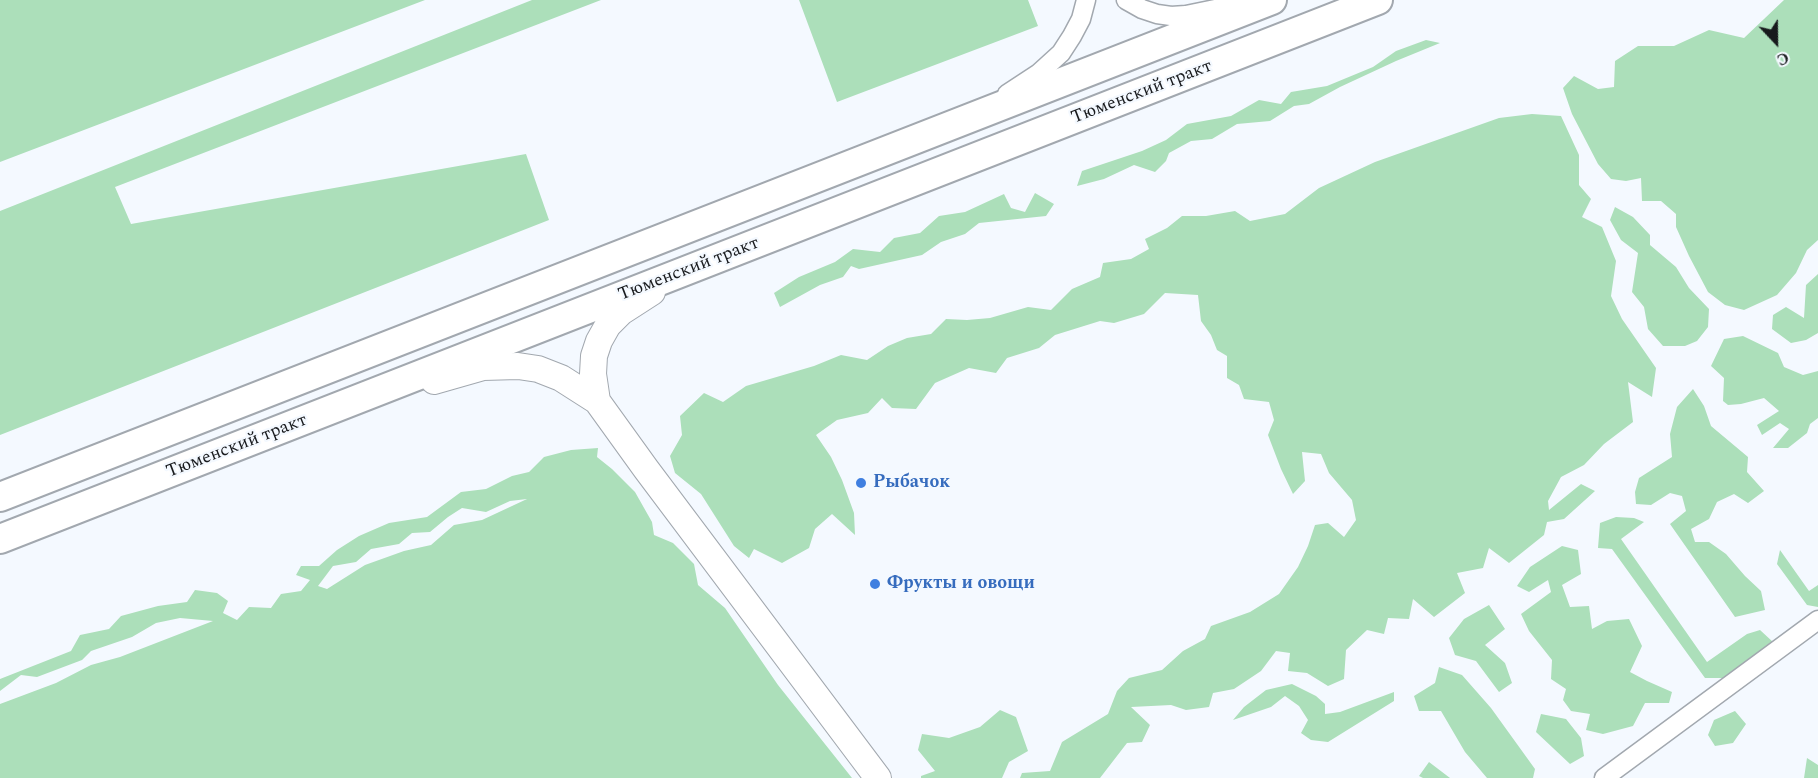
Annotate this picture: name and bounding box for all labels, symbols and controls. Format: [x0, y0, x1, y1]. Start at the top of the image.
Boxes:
north arrow [1746, 12, 1806, 72]
text: С [1773, 45, 1793, 72]
street label: Тюменский тракт [1069, 56, 1215, 130]
street label: Тюменский тракт [616, 233, 762, 307]
street label: Тюменский тракт [164, 410, 310, 484]
place label: Рыбачок [873, 472, 950, 494]
marker: Рыбачок [854, 476, 868, 490]
place label: Фрукты и овощи [887, 573, 1035, 595]
marker: Фрукты и овощи [868, 577, 882, 591]

